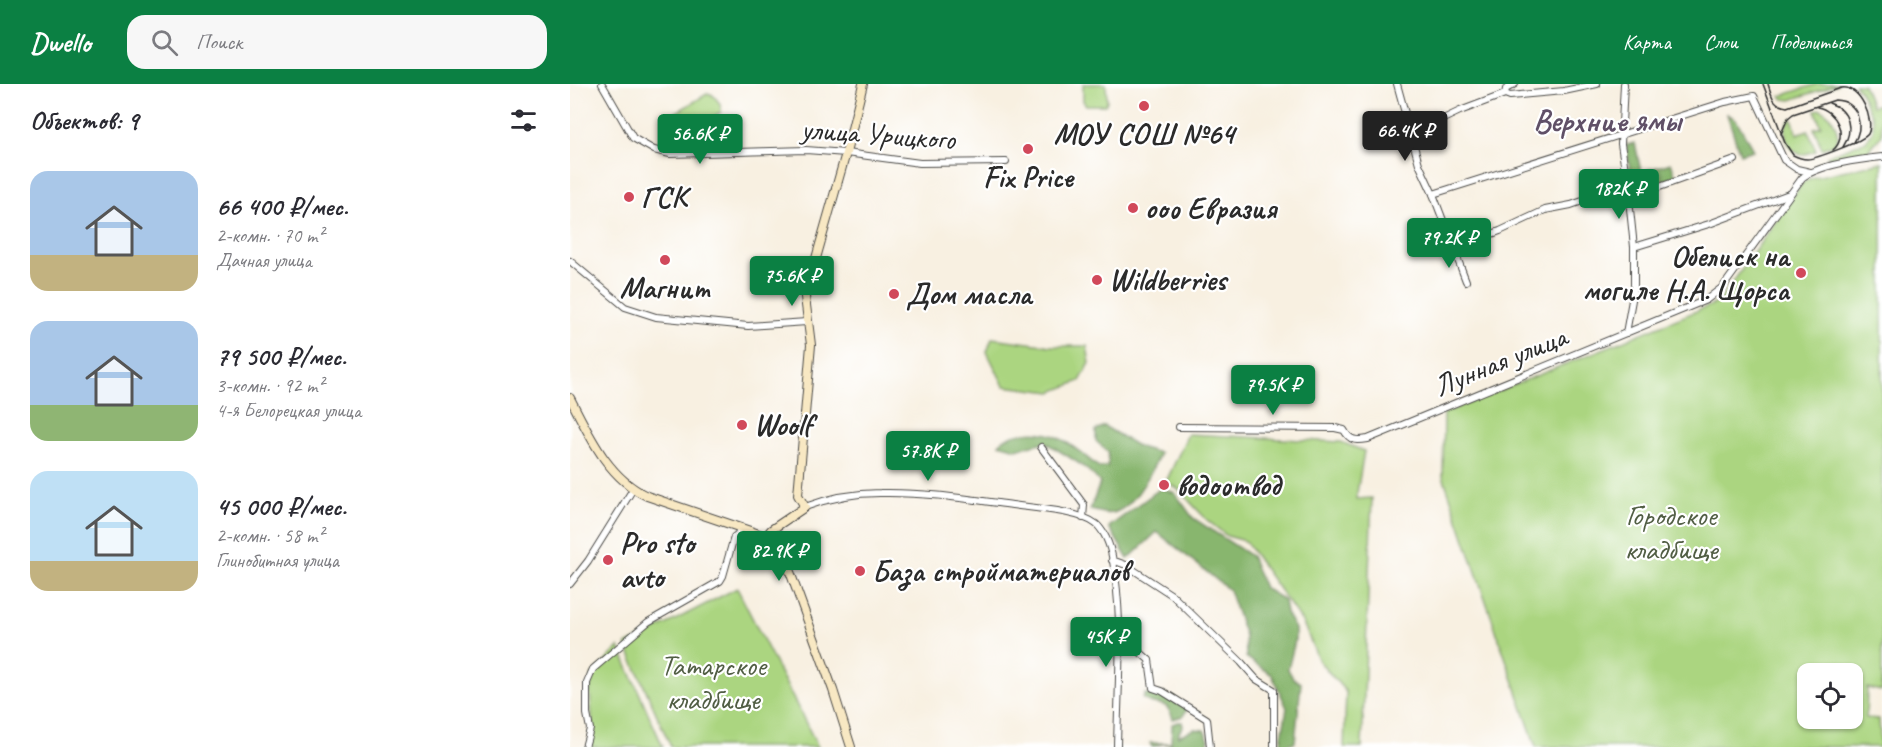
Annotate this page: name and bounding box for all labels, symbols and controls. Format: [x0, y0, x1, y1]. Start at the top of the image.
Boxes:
search box [127, 15, 547, 69]
text: Dwello [30, 25, 91, 60]
icon: search [148, 26, 181, 59]
text: Поиск [196, 28, 242, 56]
text: Карта [1623, 29, 1671, 55]
text: Слои [1704, 29, 1738, 55]
text: Поделиться [1771, 29, 1852, 55]
marker: МОУ СОШ №64 [1137, 99, 1151, 113]
district label: Верхние ямы [1533, 100, 1683, 141]
text: Объектов: 9 [30, 104, 138, 137]
icon: filters [507, 104, 540, 137]
street label: улица Урицкого [798, 110, 958, 158]
pin: 66.4K ₽ [1350, 111, 1460, 162]
pin: 56.6K ₽ [645, 114, 755, 165]
place label: МОУ СОШ №64 [1054, 115, 1238, 153]
text: 66.4K ₽ [1376, 118, 1434, 143]
text: 56.6K ₽ [672, 121, 728, 146]
marker: Fix Price [1021, 142, 1035, 156]
place label: Fix Price [983, 158, 1075, 196]
pin: 182K ₽ [1570, 169, 1668, 220]
text: 182K ₽ [1593, 176, 1645, 201]
place label: ГСК [641, 178, 692, 216]
place label: ооо Евразия [1145, 189, 1279, 227]
text: 66 400 ₽/мес. [216, 190, 348, 223]
marker: ГСК [622, 190, 636, 204]
icon: home [78, 195, 150, 267]
marker: ооо Евразия [1126, 201, 1140, 215]
pin: 79.2K ₽ [1394, 218, 1504, 269]
text: 2-комн. · 70 m² [216, 223, 324, 248]
text: 79.2K ₽ [1421, 225, 1477, 250]
place label: Обелиск на могиле Н.А. Щорса [1583, 237, 1792, 309]
text: Дачная улица [216, 248, 312, 273]
marker: Магнит [658, 253, 672, 267]
pin: 75.6K ₽ [737, 256, 847, 307]
place label: Wildberries [1109, 261, 1230, 299]
text: 75.6K ₽ [764, 263, 820, 288]
marker: Обелиск на могиле Н.А. Щорса [1794, 266, 1808, 280]
place label: Магнит [620, 269, 711, 307]
marker: Wildberries [1090, 273, 1104, 287]
place label: Дом масла [906, 275, 1034, 313]
marker: Дом масла [887, 287, 901, 301]
street label: Лунная улица [1428, 316, 1575, 405]
text: 79 500 ₽/мес. [216, 340, 346, 373]
icon: home [78, 345, 150, 417]
pin: 79.5K ₽ [1218, 365, 1328, 416]
text: 79.5K ₽ [1245, 372, 1301, 397]
text: 3-комн. · 92 m² [216, 373, 324, 398]
text: 4-я Белорецкая улица [216, 398, 361, 423]
place label: Woolf [754, 406, 819, 444]
marker: Woolf [735, 418, 749, 432]
pin: 57.8K ₽ [873, 431, 983, 482]
text: 57.8K ₽ [900, 438, 956, 463]
place label: водоотвод [1176, 466, 1284, 504]
marker: водоотвод [1157, 478, 1171, 492]
text: 45 000 ₽/мес. [216, 490, 347, 523]
icon: home [78, 495, 150, 567]
park label: Городское кладбище [1625, 496, 1720, 568]
text: 2-комн. · 58 m² [216, 523, 324, 548]
place label: Pro sto avto [620, 524, 697, 596]
pin: 82.9K ₽ [724, 531, 834, 582]
text: 82.9K ₽ [751, 538, 807, 563]
text: Глинобитная улица [216, 548, 339, 573]
place label: База стройматериалов [872, 552, 1134, 591]
marker: Pro sto avto [601, 553, 615, 567]
marker: База стройматериалов [853, 564, 867, 578]
pin: 45K ₽ [1064, 617, 1148, 668]
text: 45K ₽ [1084, 624, 1128, 649]
park label: Татарское кладбище [660, 646, 768, 718]
map controls [1797, 663, 1863, 729]
button: locate [1797, 663, 1863, 729]

